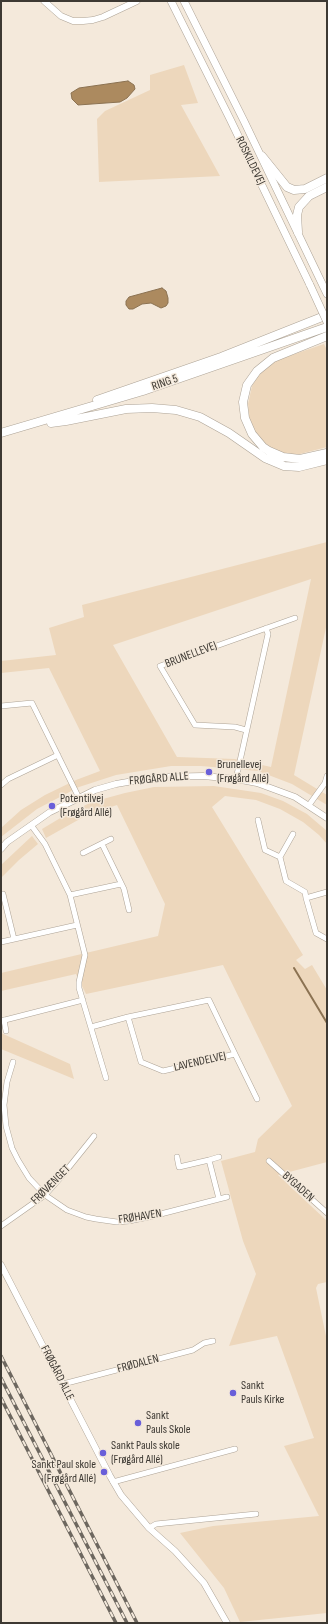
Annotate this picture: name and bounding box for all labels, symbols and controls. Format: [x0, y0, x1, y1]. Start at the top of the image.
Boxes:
street label: ROSKILDEVEJ [232, 134, 268, 188]
street label: RING 5 [150, 372, 180, 394]
street label: BRUNELLEVEJ [163, 639, 219, 671]
place label: Brunellevej (Frøgård Allé) [217, 758, 269, 786]
marker: Brunellevej (Frøgård Allé) [204, 767, 214, 777]
street label: FRØGÅRD ALLE [129, 769, 189, 789]
place label: Potentilvej (Frøgård Allé) [60, 792, 112, 820]
marker: Potentilvej (Frøgård Allé) [47, 801, 57, 811]
street label: LAVENDELVEJ [172, 1049, 228, 1075]
street label: FRØVÆNGET [28, 1162, 74, 1208]
street label: BYGADEN [279, 1169, 317, 1205]
street label: FRØHAVEN [117, 1206, 163, 1228]
street label: FRØGÅRD ALLE [37, 1343, 77, 1403]
street label: FRØDALEN [116, 1352, 160, 1376]
place label: Sankt Pauls Kirke [241, 1379, 284, 1407]
marker: Sankt Pauls Kirke [228, 1388, 238, 1398]
place label: Sankt Pauls Skole [146, 1409, 191, 1437]
marker: Sankt Pauls Skole [133, 1418, 143, 1428]
place label: Sankt Pauls skole (Frøgård Allé) [111, 1439, 180, 1467]
marker: Sankt Pauls skole (Frøgård Allé) [98, 1448, 108, 1458]
place label: Sankt Paul skole (Frøgård Allé) [32, 1458, 96, 1486]
marker: Sankt Paul skole (Frøgård Allé) [99, 1467, 109, 1477]

